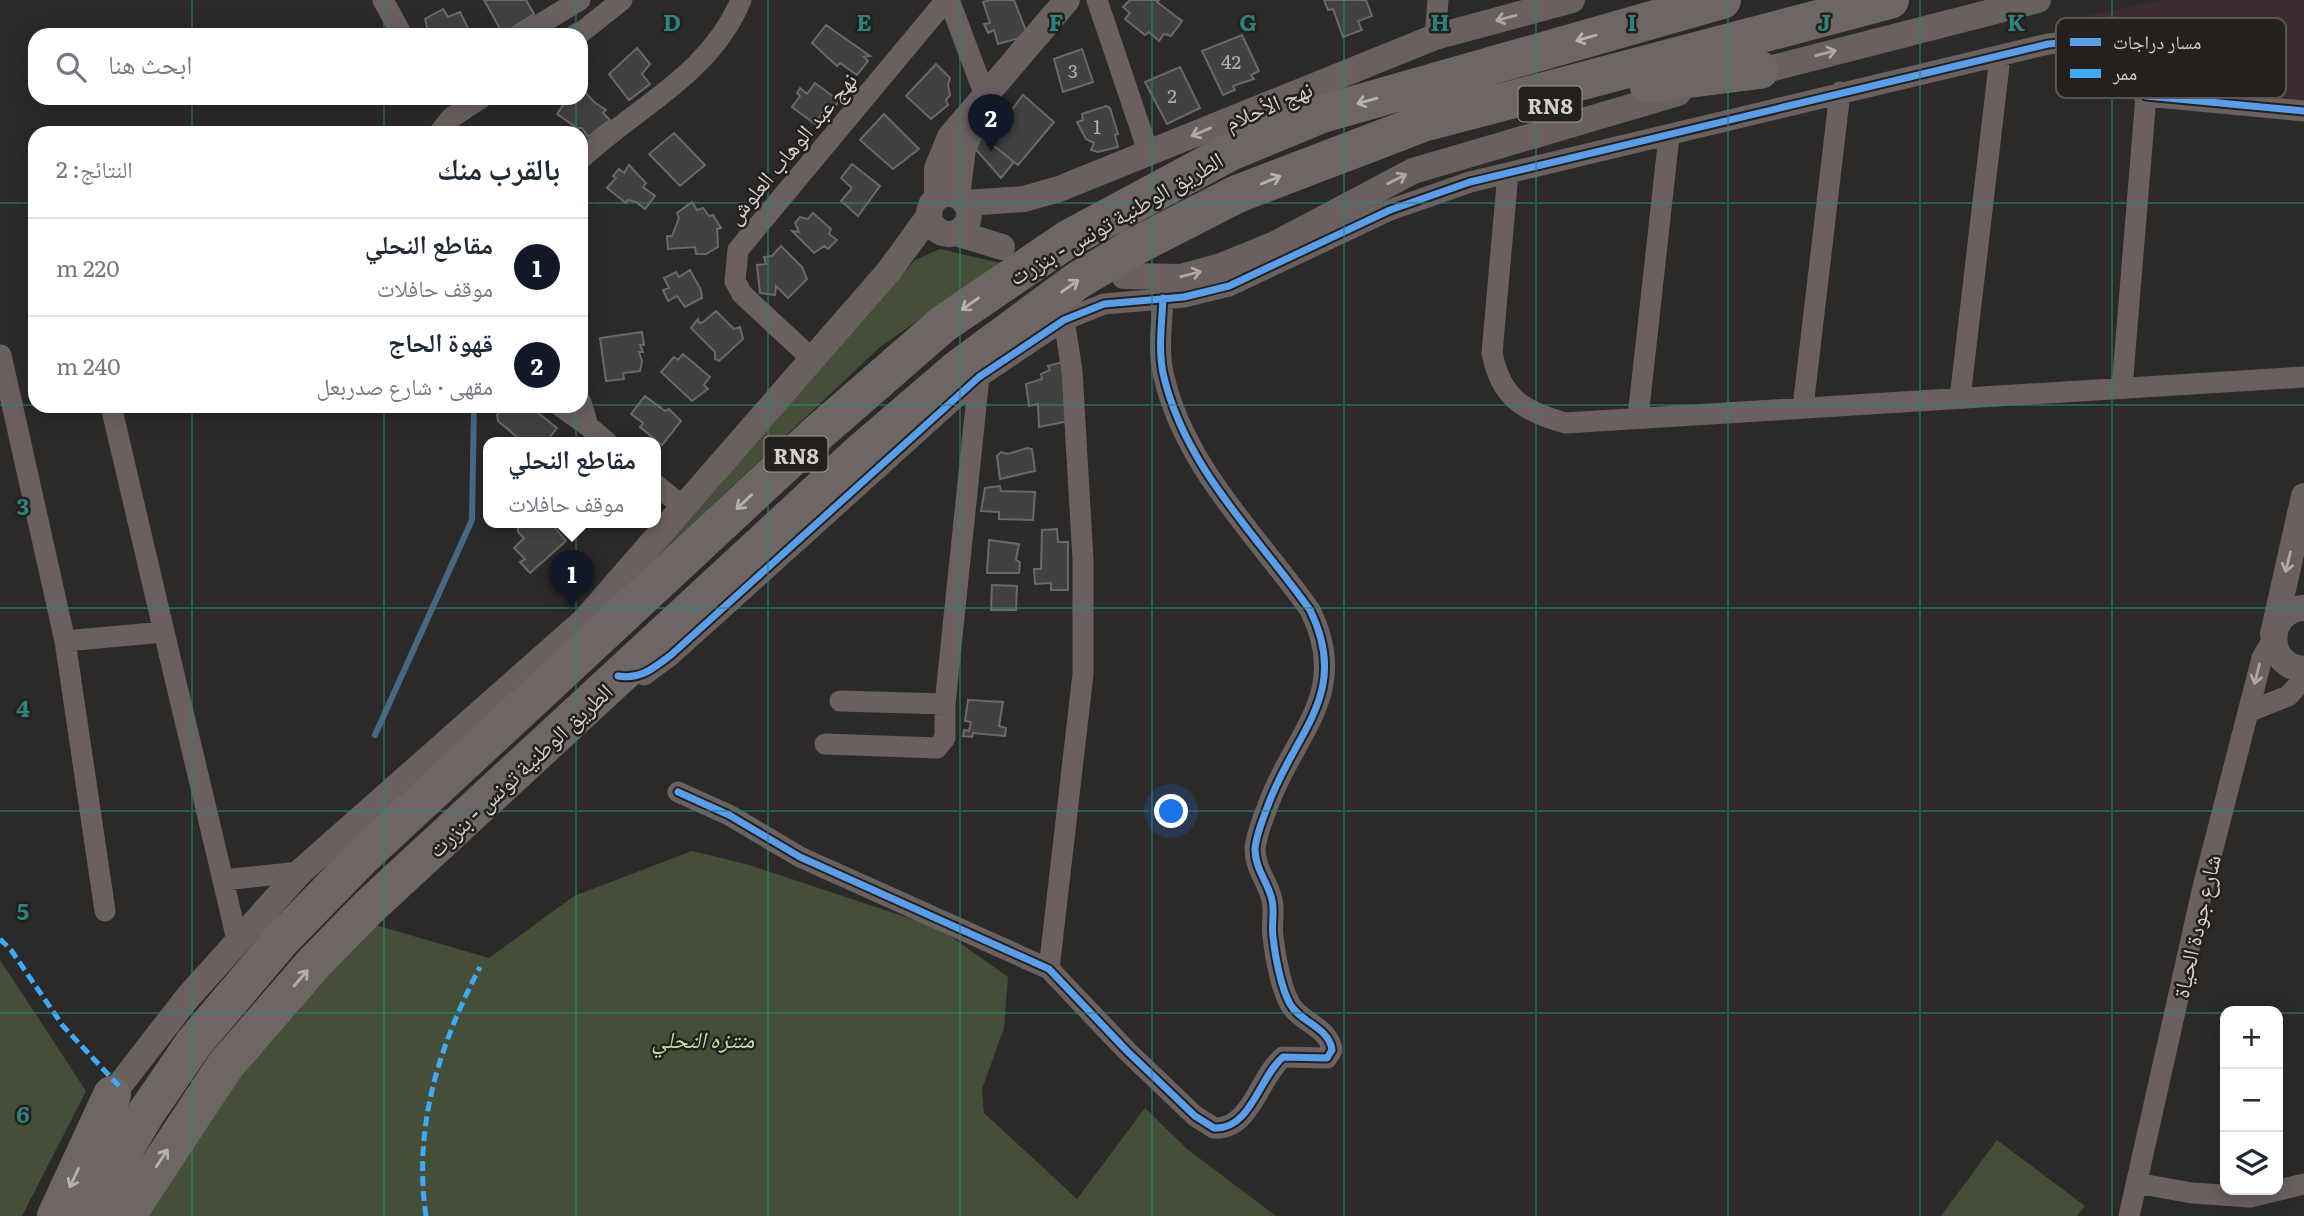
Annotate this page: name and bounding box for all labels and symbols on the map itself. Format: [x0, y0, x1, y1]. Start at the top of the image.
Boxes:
text: D [663, 4, 681, 38]
text: E [856, 4, 872, 38]
text: F [1049, 4, 1064, 38]
text: G [1239, 4, 1257, 38]
text: H [1430, 4, 1450, 38]
text: I [1627, 4, 1637, 38]
text: J [1817, 4, 1831, 38]
text: K [2007, 4, 2025, 38]
one-way arrow [1495, 12, 1517, 25]
legend [2056, 18, 2286, 98]
text: مسار دراجات [2113, 27, 2201, 55]
one-way arrow [1575, 33, 1597, 46]
one-way arrow [1815, 46, 1837, 59]
house number: 42 [1221, 47, 1241, 75]
house number: 3 [1068, 56, 1078, 84]
text: ممر [2112, 58, 2137, 86]
street label: نهج عبد الوهاب العلوش [716, 64, 864, 230]
street label: نهج الأحلام [1219, 70, 1318, 139]
house number: 2 [1167, 81, 1177, 109]
road number: RN8 [1518, 86, 1582, 122]
pin: 2 [968, 94, 1014, 152]
one-way arrow [1356, 95, 1379, 108]
house number: 1 [1093, 112, 1101, 140]
one-way arrow [1191, 126, 1213, 139]
street label: الطريق الوطنية تونس - بنزرت [1002, 142, 1228, 292]
one-way arrow [1386, 171, 1407, 185]
one-way arrow [1260, 173, 1281, 186]
one-way arrow [1180, 266, 1202, 279]
one-way arrow [1060, 279, 1079, 293]
one-way arrow [961, 297, 980, 311]
road number: RN8 [764, 436, 828, 472]
text: 3 [17, 488, 29, 522]
one-way arrow [736, 494, 753, 511]
pin: 1 [549, 550, 595, 608]
one-way arrow [2281, 550, 2294, 573]
one-way arrow [2250, 663, 2263, 685]
street label: الطريق الوطنية تونس - بنزرت [419, 674, 619, 864]
text: 4 [16, 690, 30, 724]
your location [1154, 794, 1188, 828]
street label: شارع جودة الحياة [2162, 851, 2228, 1001]
text: 5 [17, 893, 29, 927]
one-way arrow [293, 969, 309, 987]
park label: منتزه النحلي [652, 1021, 755, 1059]
text: 6 [16, 1096, 30, 1130]
one-way arrow [155, 1149, 169, 1168]
one-way arrow [67, 1167, 80, 1188]

